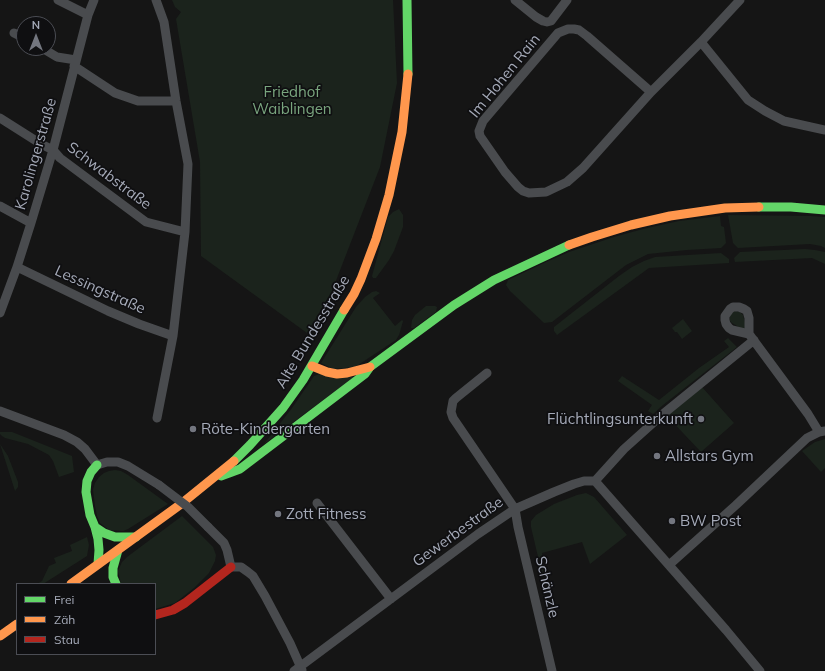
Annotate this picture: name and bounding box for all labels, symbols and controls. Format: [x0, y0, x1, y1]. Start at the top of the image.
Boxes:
north arrow [16, 16, 56, 56]
text: N [32, 18, 40, 32]
street label: Im Hohen Rain [466, 31, 544, 121]
park label: Friedhof Waiblingen [252, 83, 332, 118]
street label: Karolingerstraße [11, 96, 61, 212]
street label: Schwabstraße [63, 138, 155, 214]
street label: Lessingstraße [52, 262, 148, 318]
street label: Alte Bundesstraße [272, 272, 354, 392]
place label: Flüchtlingsunterkunft [547, 410, 693, 428]
marker: Flüchtlingsunterkunft [696, 414, 706, 424]
place label: Röte-Kindergarten [201, 420, 330, 438]
marker: Röte-Kindergarten [188, 424, 198, 434]
place label: Allstars Gym [665, 447, 754, 465]
marker: Allstars Gym [652, 451, 662, 461]
street label: Gewerbestraße [409, 493, 507, 571]
place label: Zott Fitness [286, 505, 367, 523]
marker: Zott Fitness [273, 509, 283, 519]
place label: BW Post [680, 512, 741, 530]
marker: BW Post [667, 516, 677, 526]
street label: Schänzle [531, 554, 563, 620]
legend [16, 583, 156, 655]
text: Frei [54, 592, 74, 607]
text: Zäh [54, 612, 75, 627]
text: Stau [54, 632, 80, 647]

